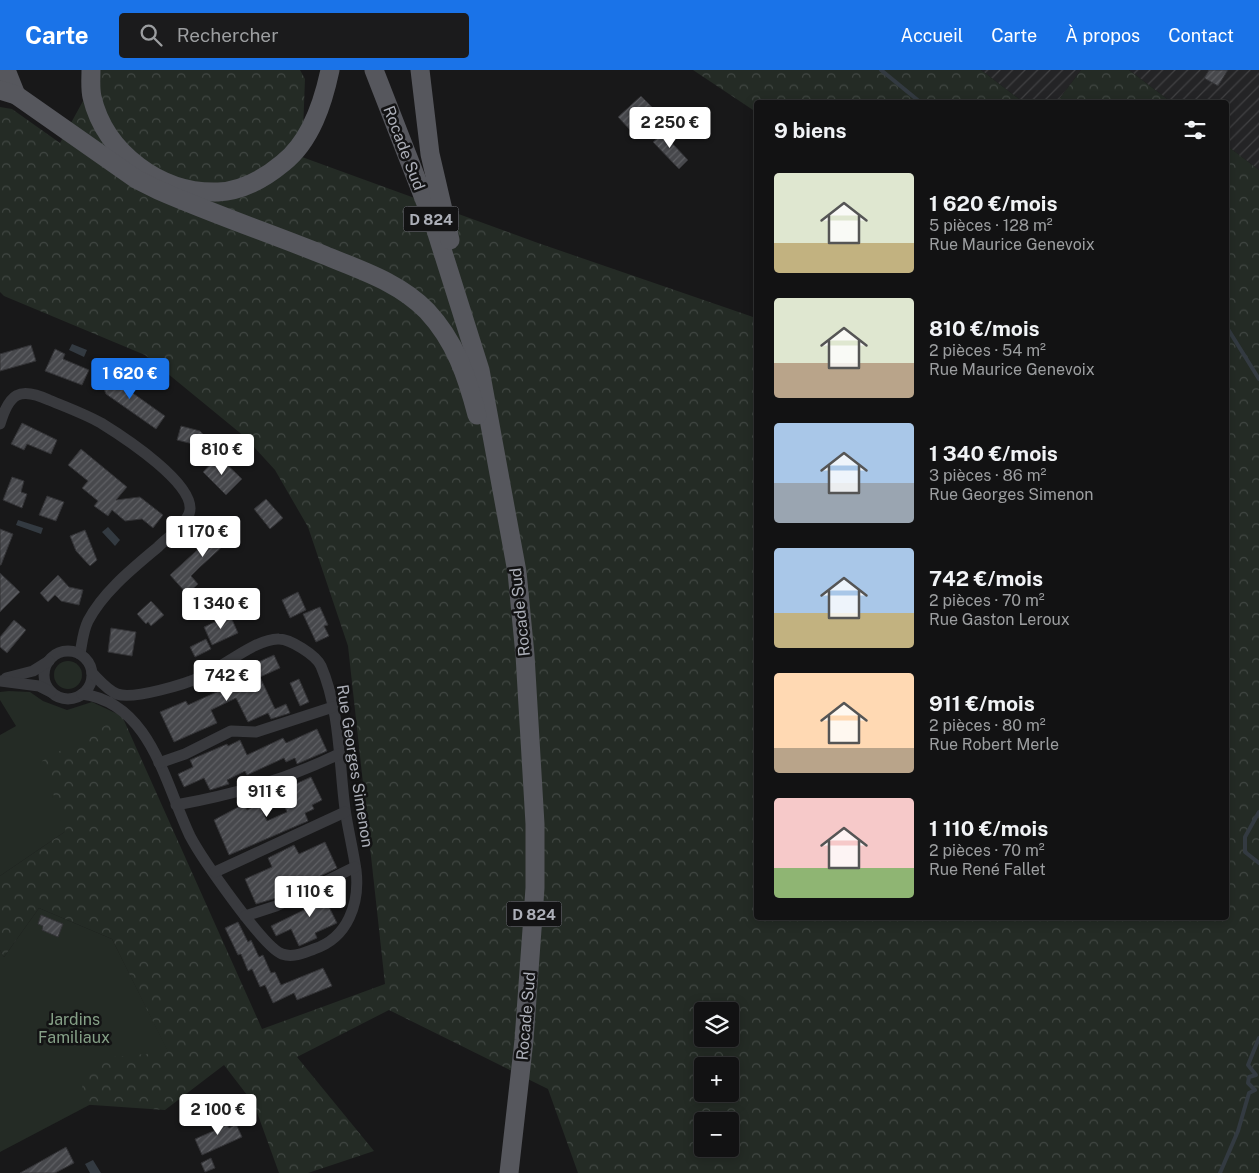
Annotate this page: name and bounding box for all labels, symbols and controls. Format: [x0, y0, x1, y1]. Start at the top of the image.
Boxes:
search box [119, 13, 469, 58]
text: Carte [25, 21, 89, 49]
icon: search [137, 21, 165, 49]
text: Rechercher [177, 24, 279, 46]
text: Accueil [901, 25, 963, 46]
text: Carte [991, 25, 1037, 46]
text: À propos [1065, 25, 1140, 46]
text: Contact [1168, 25, 1234, 46]
street label: Rocade Sud [379, 103, 429, 193]
pin: 2 250 € [624, 106, 716, 149]
text: 2 250 € [640, 113, 700, 132]
icon: filters [1181, 116, 1209, 144]
text: 9 biens [774, 118, 846, 143]
text: 1 620 €/mois [929, 191, 1057, 216]
icon: home [814, 193, 874, 253]
road number: D 824 [404, 206, 458, 232]
text: 5 pièces · 128 m² [929, 216, 1053, 235]
text: Rue Maurice Genevoix [929, 235, 1095, 254]
text: 810 €/mois [929, 316, 1040, 341]
icon: home [814, 318, 874, 378]
text: 2 pièces · 54 m² [929, 341, 1046, 360]
pin: 1 620 € [84, 358, 176, 400]
text: Rue Maurice Genevoix [929, 360, 1095, 379]
text: 1 620 € [102, 364, 158, 383]
pin: 810 € [187, 434, 257, 476]
text: 810 € [201, 440, 243, 459]
text: 1 340 €/mois [929, 441, 1058, 466]
icon: home [814, 443, 874, 503]
text: 3 pièces · 86 m² [929, 466, 1046, 485]
text: Rue Georges Simenon [929, 485, 1094, 504]
pin: 1 170 € [157, 516, 249, 558]
text: 1 170 € [177, 522, 229, 541]
text: 742 €/mois [929, 566, 1043, 591]
street label: Rocade Sud [506, 567, 534, 657]
icon: home [814, 568, 874, 628]
pin: 1 340 € [175, 588, 267, 630]
text: 2 pièces · 70 m² [929, 591, 1045, 610]
text: 1 340 € [193, 594, 249, 613]
text: Rue Gaston Leroux [929, 610, 1070, 629]
pin: 742 € [192, 660, 262, 702]
text: 742 € [205, 666, 249, 685]
street label: Rue Georges Simenon [333, 683, 377, 849]
text: 911 €/mois [929, 691, 1035, 716]
icon: home [814, 693, 874, 753]
text: 2 pièces · 80 m² [929, 716, 1046, 735]
text: Rue Robert Merle [929, 735, 1059, 754]
pin: 911 € [232, 776, 302, 818]
text: 911 € [248, 782, 286, 801]
text: 1 110 €/mois [929, 816, 1048, 841]
icon: home [814, 818, 874, 878]
text: 2 pièces · 70 m² [929, 841, 1045, 860]
text: Rue René Fallet [929, 860, 1046, 879]
pin: 1 110 € [264, 876, 356, 918]
text: 1 110 € [286, 882, 334, 901]
road number: D 824 [506, 902, 562, 926]
street label: Rocade Sud [513, 971, 539, 1061]
map controls [694, 1002, 739, 1157]
button: layers [694, 1002, 739, 1047]
park label: Jardins Familiaux [38, 1010, 110, 1047]
button: + [694, 1057, 739, 1102]
pin: 2 100 € [172, 1094, 264, 1136]
text: 2 100 € [190, 1100, 246, 1119]
button: − [694, 1112, 739, 1157]

